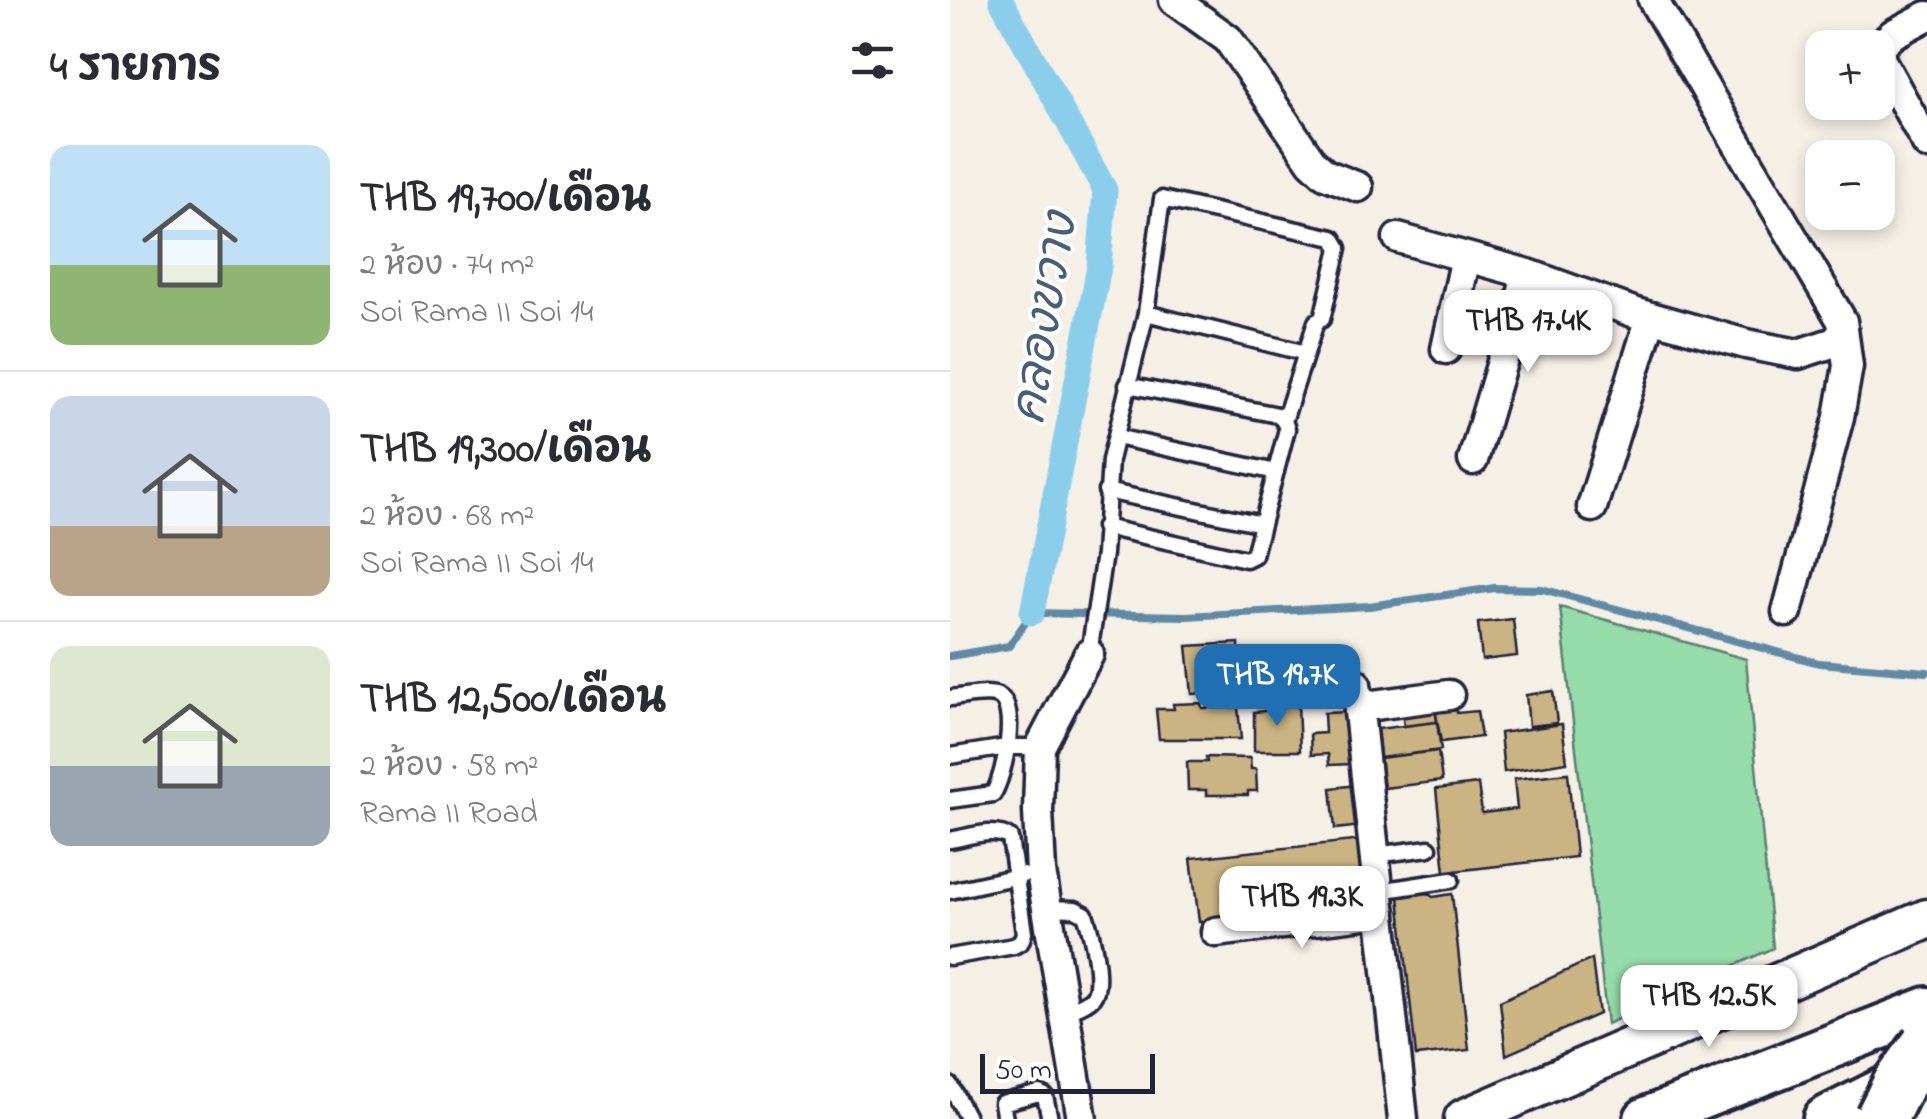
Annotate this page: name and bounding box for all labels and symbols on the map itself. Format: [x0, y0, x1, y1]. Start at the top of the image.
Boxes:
water label: คลองขวาง [996, 205, 1099, 429]
pin: THB 17.4K [1414, 290, 1642, 375]
pin: THB 19.7K [1163, 644, 1391, 729]
pin: THB 19.3K [1188, 866, 1416, 951]
pin: THB 12.5K [1595, 965, 1823, 1050]
scale bar [980, 1049, 1155, 1094]

